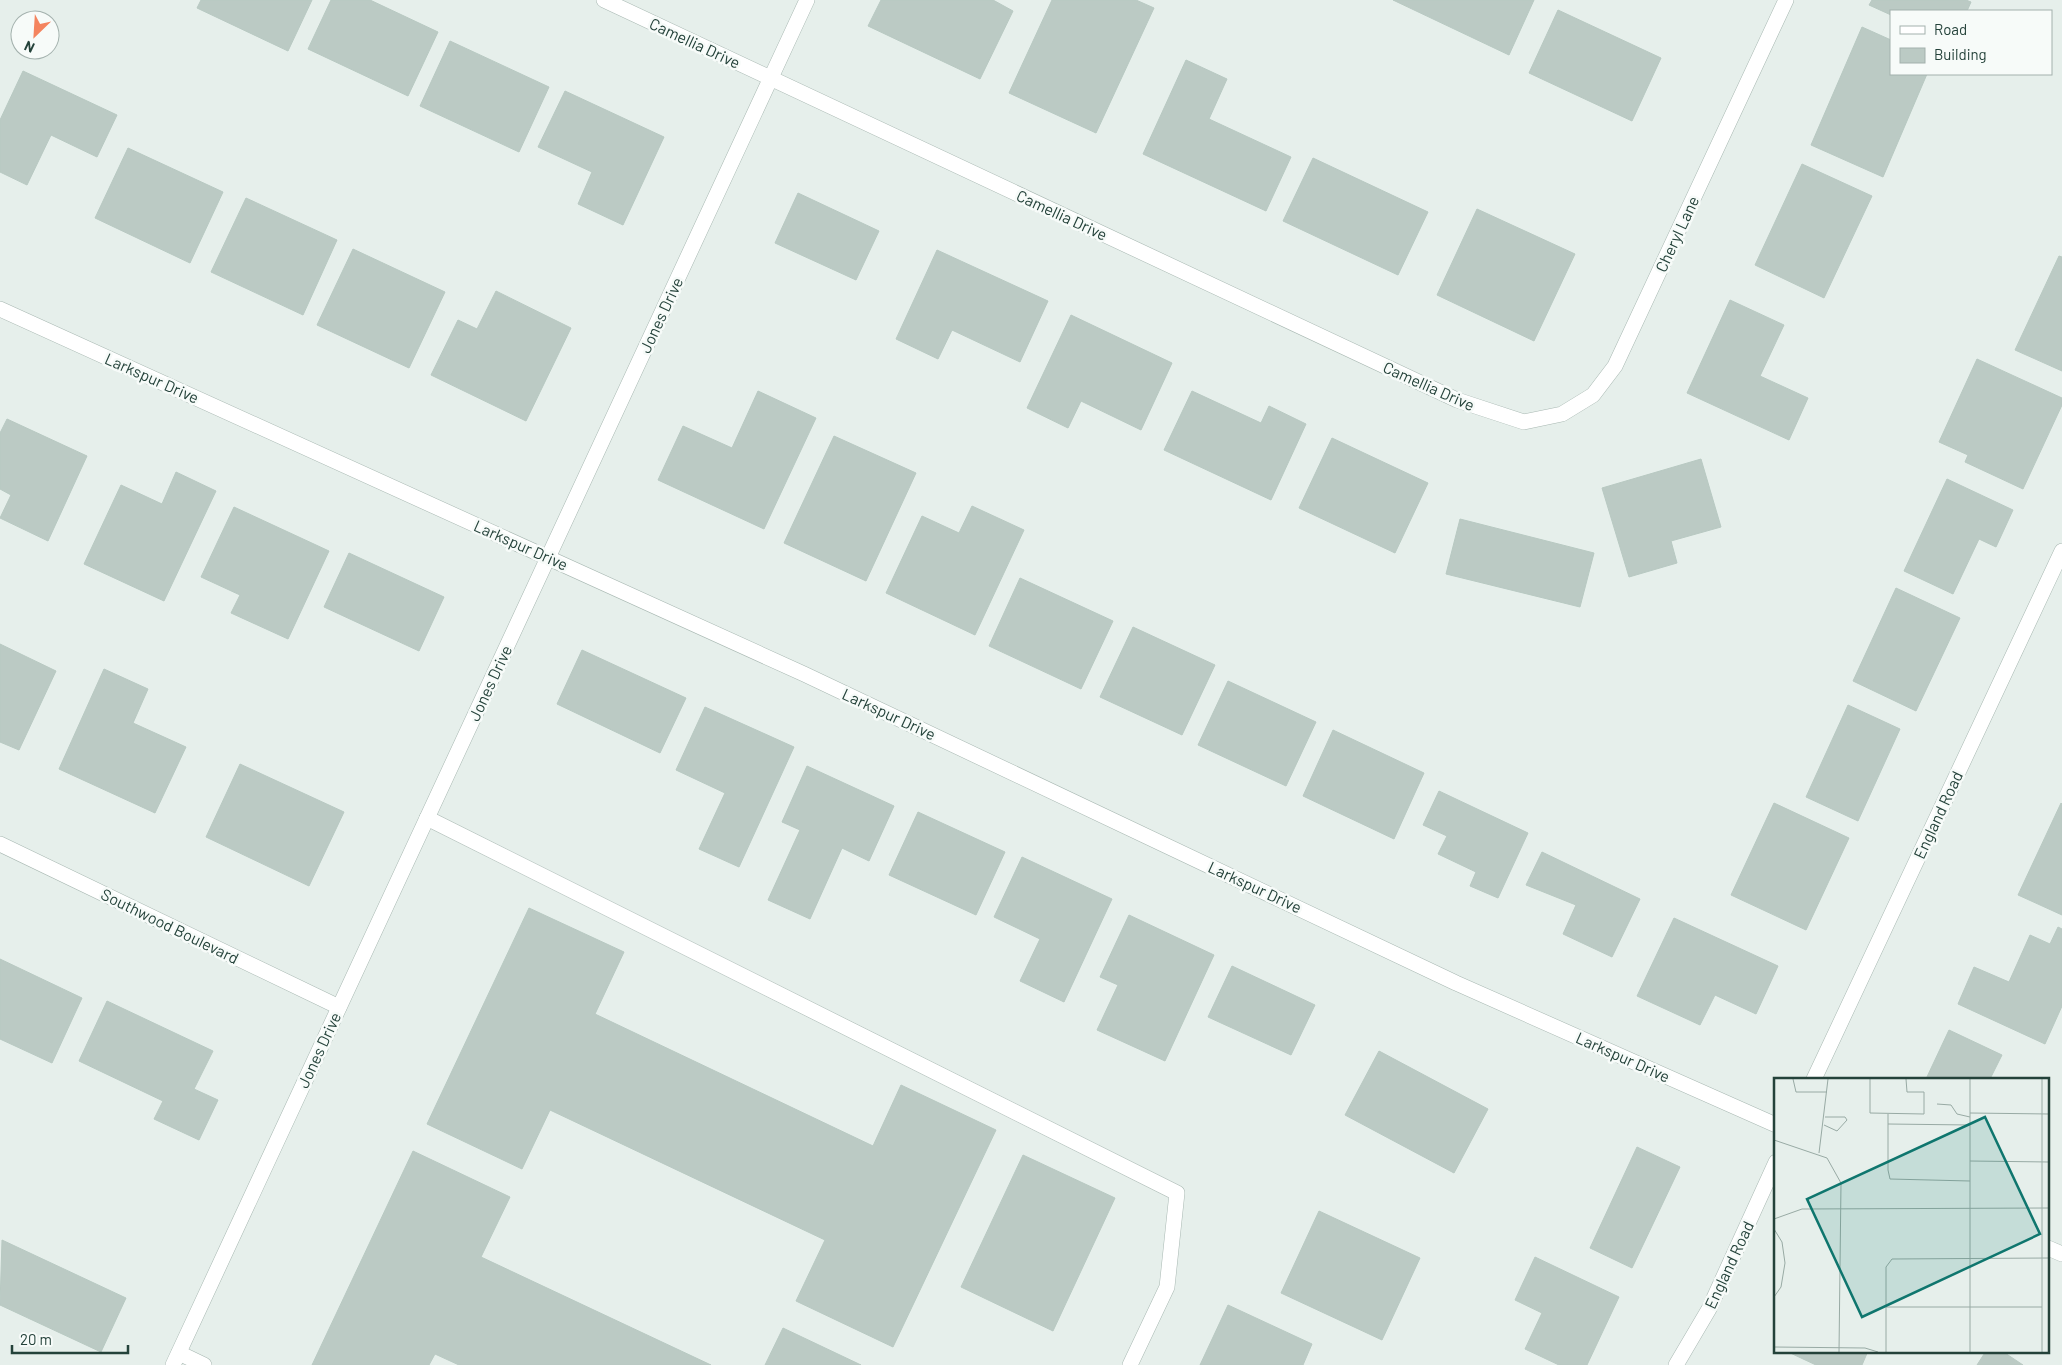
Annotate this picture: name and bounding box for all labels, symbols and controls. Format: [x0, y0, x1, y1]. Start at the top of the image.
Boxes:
north arrow [10, 10, 60, 60]
legend [1890, 10, 2052, 75]
street label: Camellia Drive [647, 13, 744, 72]
text: Road [1934, 20, 1967, 38]
text: N [21, 38, 37, 57]
text: Building [1934, 45, 1987, 63]
street label: Camellia Drive [1014, 185, 1111, 244]
street label: Cheryl Lane [1651, 193, 1702, 275]
street label: Jones Drive [635, 274, 686, 356]
street label: Larkspur Drive [102, 348, 202, 407]
street label: Camellia Drive [1381, 357, 1478, 414]
street label: Larkspur Drive [471, 515, 571, 574]
street label: Jones Drive [464, 642, 515, 724]
street label: Larkspur Drive [840, 684, 939, 743]
street label: England Road [1909, 768, 1966, 862]
street label: Larkspur Drive [1206, 857, 1305, 916]
street label: Southwood Boulevard [98, 884, 242, 967]
street label: Jones Drive [293, 1009, 344, 1091]
street label: Larkspur Drive [1573, 1027, 1673, 1086]
inset map [1774, 1078, 2050, 1352]
street label: England Road [1700, 1218, 1757, 1312]
scale bar [12, 1322, 129, 1354]
text: 20 m [20, 1330, 52, 1348]

